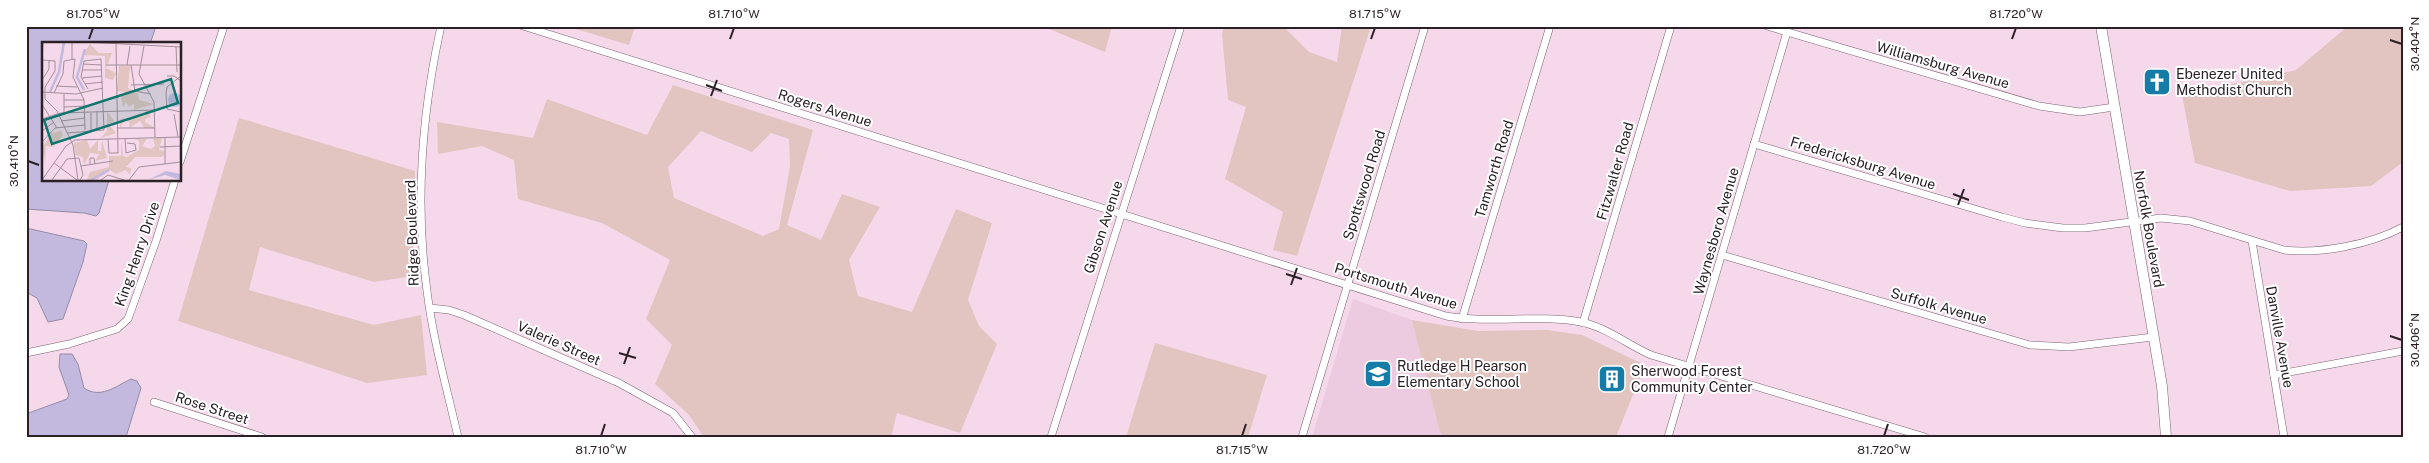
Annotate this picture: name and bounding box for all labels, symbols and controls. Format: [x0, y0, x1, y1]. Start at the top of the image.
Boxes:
text: 81.705°W [66, 7, 120, 21]
text: 81.710°W [708, 7, 760, 21]
text: 81.715°W [1349, 7, 1401, 21]
text: 81.720°W [1989, 7, 2043, 21]
text: 30.404°N [2408, 17, 2422, 71]
street label: Williamsburg Avenue [1875, 38, 2011, 92]
inset map [42, 42, 181, 181]
place label: Ebenezer United Methodist Church [2176, 66, 2292, 98]
church icon: Ebenezer United Methodist Church [2142, 67, 2172, 97]
street label: Rogers Avenue [776, 86, 874, 130]
street label: Tamworth Road [1472, 118, 1516, 220]
street label: Fitzwalter Road [1593, 120, 1637, 222]
street label: Spottswood Road [1340, 128, 1388, 242]
street label: Fredericksburg Avenue [1788, 133, 1938, 193]
text: 30.410°N [7, 135, 21, 187]
street label: Waynesboro Avenue [1690, 165, 1742, 297]
street label: Norfolk Boulevard [2131, 169, 2167, 289]
street label: Gibson Avenue [1080, 178, 1126, 275]
street label: Ridge Boulevard [402, 180, 422, 286]
street label: King Henry Drive [112, 199, 162, 309]
street label: Portsmouth Avenue [1333, 260, 1459, 312]
street label: Suffolk Avenue [1889, 285, 1989, 327]
street label: Danville Avenue [2263, 285, 2297, 389]
text: 30.406°N [2408, 313, 2422, 367]
street label: Valerie Street [515, 317, 603, 369]
place label: Rutledge H Pearson Elementary School [1397, 358, 1527, 390]
school or university icon: Rutledge H Pearson Elementary School [1363, 359, 1393, 389]
place label: Sherwood Forest Community Center [1631, 363, 1753, 395]
building icon: Sherwood Forest Community Center [1597, 364, 1627, 394]
street label: Rose Street [173, 389, 251, 427]
text: 81.710°W [575, 443, 627, 457]
text: 81.715°W [1216, 443, 1268, 457]
text: 81.720°W [1857, 443, 1911, 457]

